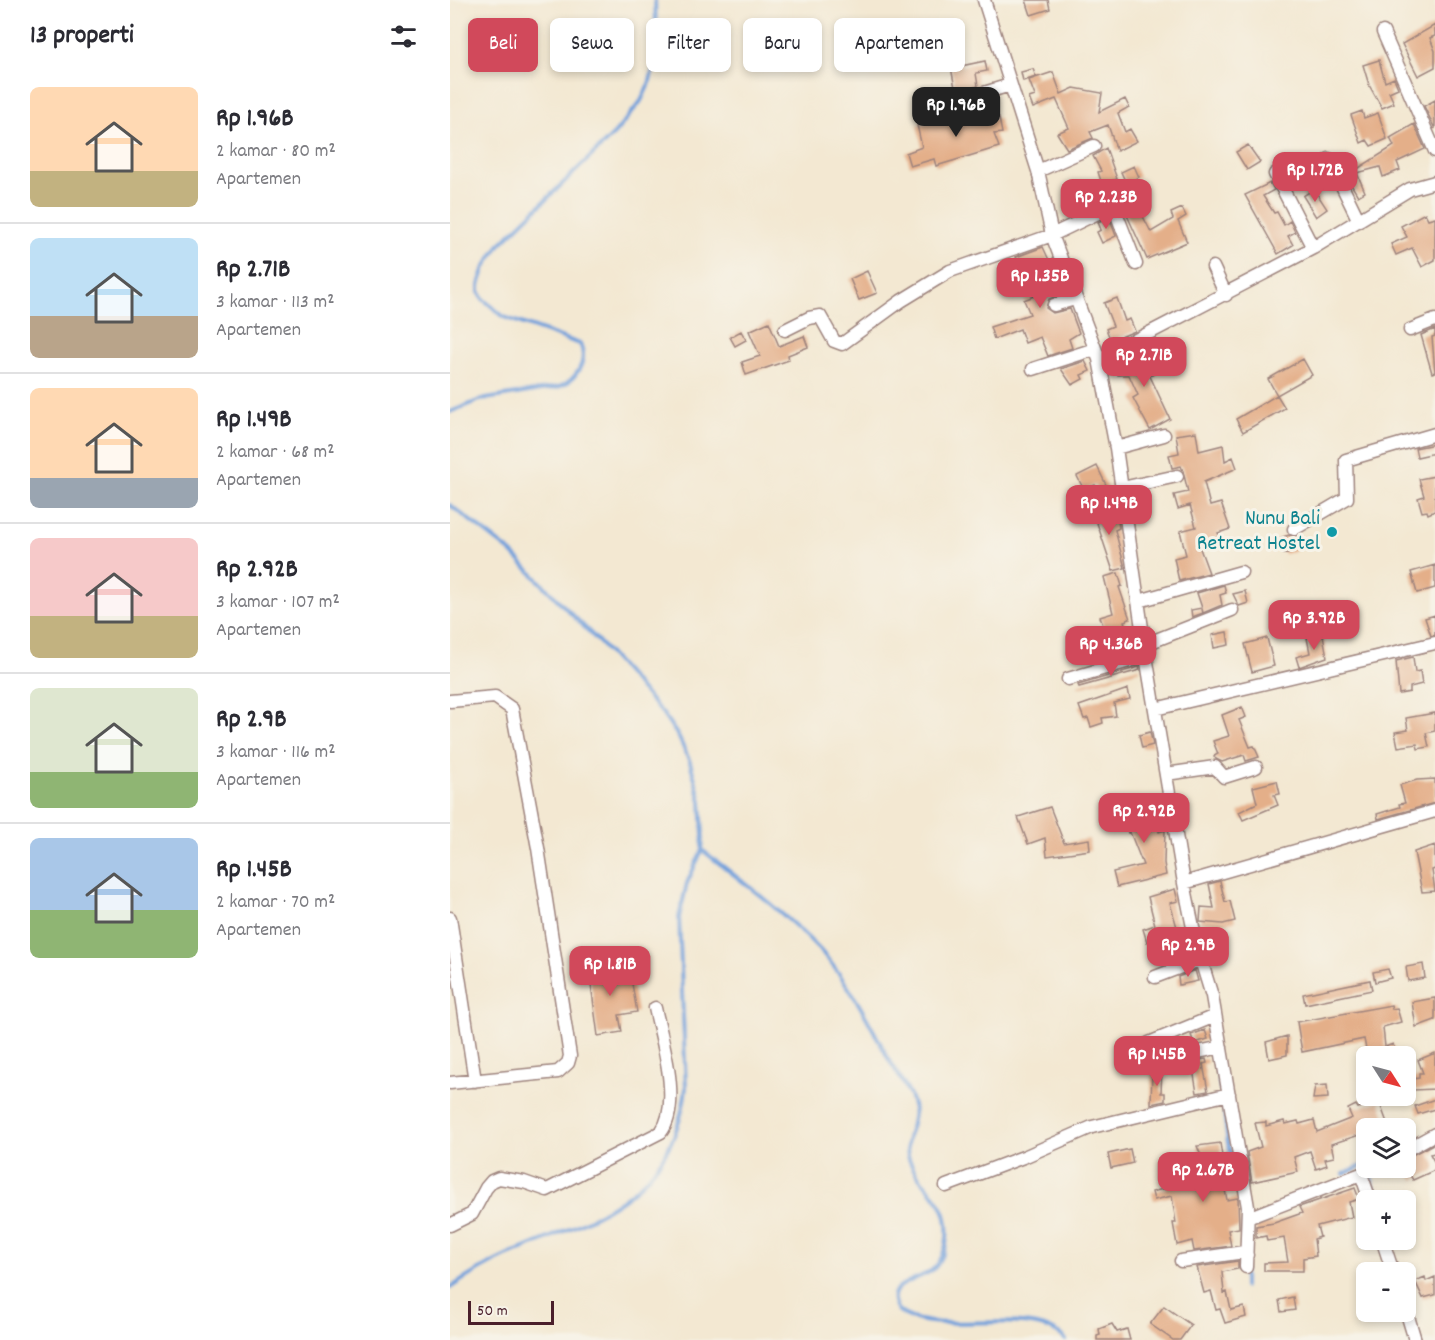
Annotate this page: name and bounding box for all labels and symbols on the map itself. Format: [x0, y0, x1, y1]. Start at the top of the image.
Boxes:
pin: Rp 1.96B [894, 87, 1018, 138]
pin: Rp 1.72B [1253, 152, 1377, 203]
pin: Rp 2.23B [1044, 179, 1168, 230]
pin: Rp 1.35B [978, 258, 1102, 309]
pin: Rp 2.71B [1082, 337, 1206, 388]
pin: Rp 1.49B [1047, 485, 1171, 536]
place label: Nunu Bali Retreat Hostel [1197, 504, 1320, 560]
marker: Nunu Bali Retreat Hostel [1325, 525, 1339, 539]
pin: Rp 3.92B [1252, 600, 1376, 651]
pin: Rp 4.36B [1049, 626, 1173, 677]
pin: Rp 2.92B [1082, 793, 1206, 844]
pin: Rp 2.9B [1133, 927, 1243, 978]
pin: Rp 1.81B [548, 946, 672, 997]
pin: Rp 1.45B [1095, 1036, 1219, 1087]
north arrow [1356, 1046, 1416, 1106]
pin: Rp 2.67B [1141, 1152, 1265, 1203]
scale bar [468, 1298, 554, 1326]

